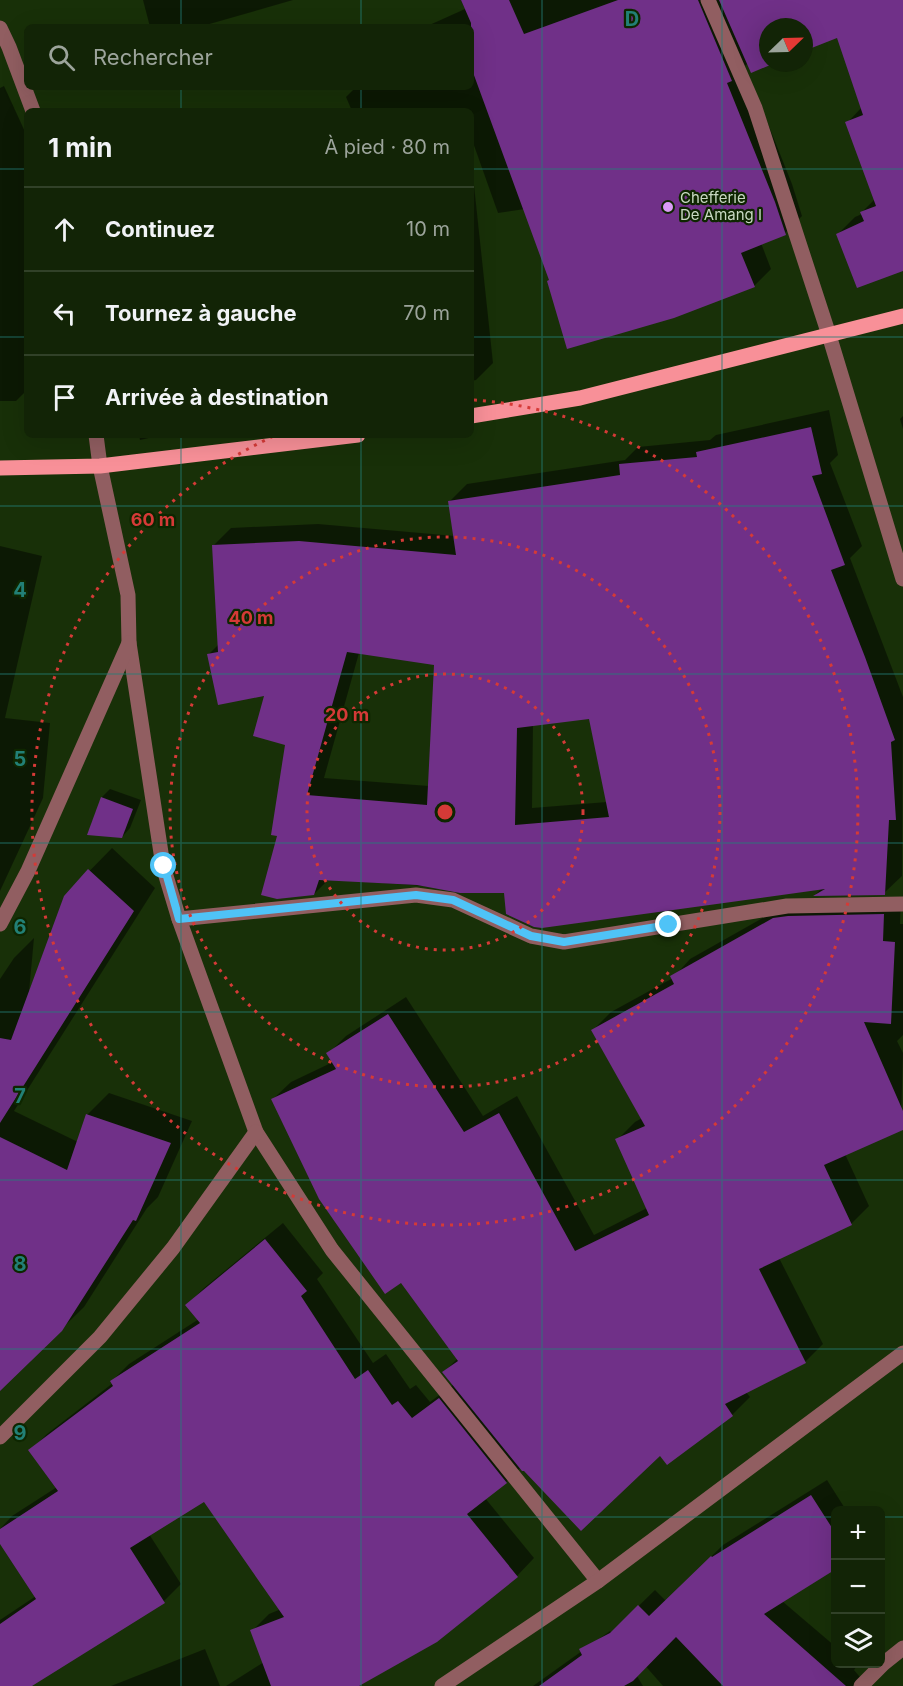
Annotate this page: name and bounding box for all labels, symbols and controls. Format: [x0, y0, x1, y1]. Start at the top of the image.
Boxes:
text: D [625, 7, 639, 31]
north arrow [759, 18, 813, 72]
search box [24, 24, 474, 90]
icon: search [45, 41, 78, 74]
text: Rechercher [93, 44, 213, 70]
text: 1 min [48, 132, 112, 163]
text: À pied · 80 m [324, 135, 450, 159]
place label: Chefferie De Amang I [680, 188, 762, 224]
marker: Chefferie De Amang I [661, 200, 675, 214]
icon: ahead [48, 213, 81, 246]
text: Continuez [105, 216, 215, 242]
text: 10 m [406, 217, 450, 241]
icon: left [48, 297, 81, 330]
text: Tournez à gauche [105, 300, 297, 326]
text: 70 m [403, 301, 450, 325]
icon: arrive [48, 381, 81, 414]
text: Arrivée à destination [105, 384, 329, 410]
text: 60 m [131, 509, 175, 530]
text: 4 [13, 578, 27, 602]
text: 40 m [229, 607, 274, 628]
text: 20 m [325, 704, 369, 725]
text: 5 [14, 747, 26, 771]
centre of rings [435, 802, 455, 822]
route start [150, 852, 176, 878]
route end [655, 911, 681, 937]
text: 6 [14, 915, 27, 939]
text: 7 [14, 1084, 26, 1108]
text: 8 [13, 1252, 27, 1276]
text: 9 [14, 1421, 27, 1445]
map controls [831, 1506, 885, 1668]
button: + [831, 1506, 885, 1560]
button: − [831, 1560, 885, 1614]
button: layers [831, 1614, 885, 1668]

